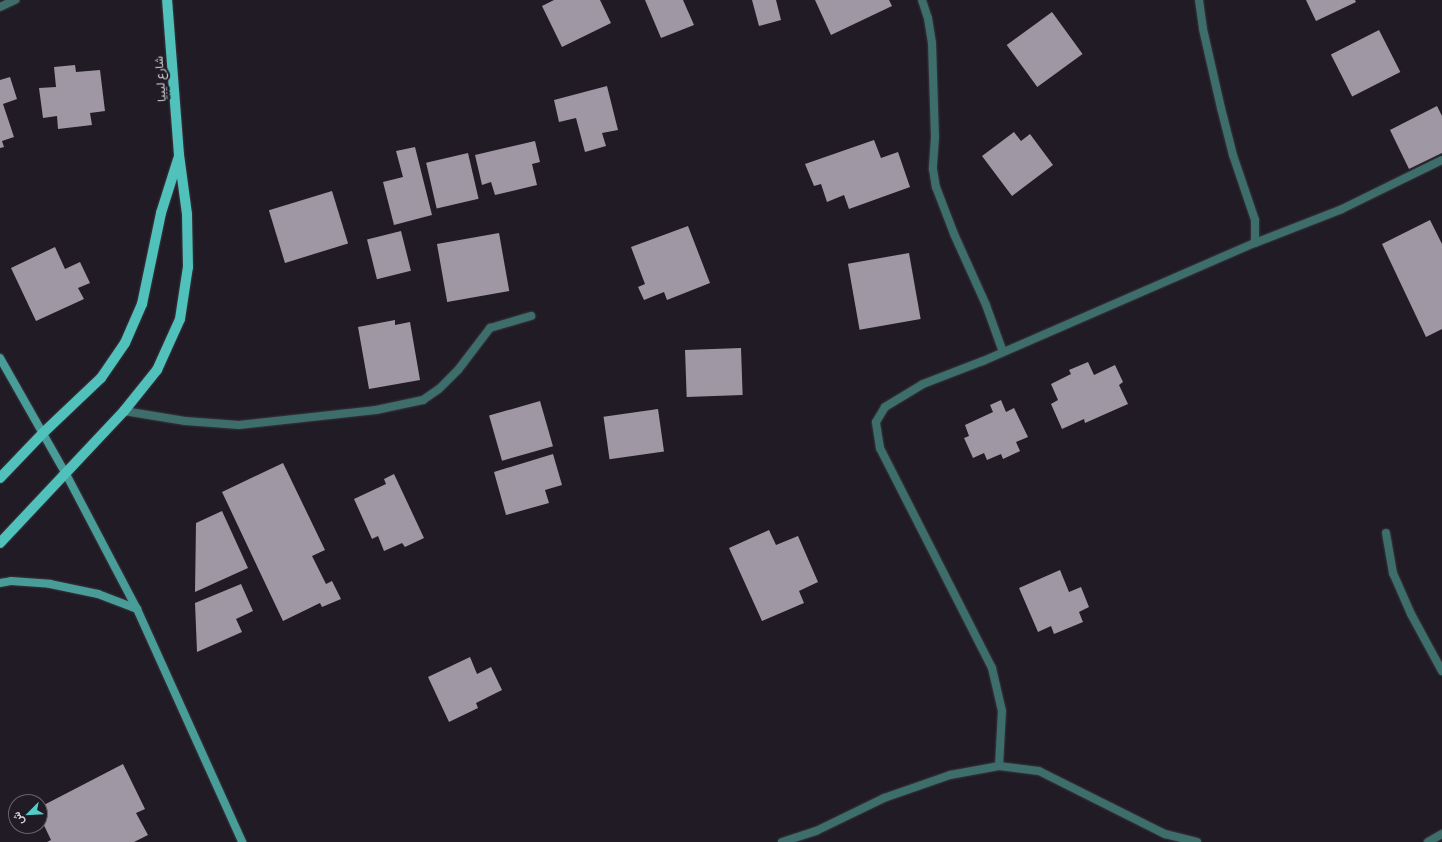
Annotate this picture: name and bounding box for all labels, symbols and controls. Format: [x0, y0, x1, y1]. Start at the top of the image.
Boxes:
street label: شارع ليبيا [151, 56, 169, 102]
north arrow [8, 794, 48, 834]
text: ش [9, 810, 26, 827]

